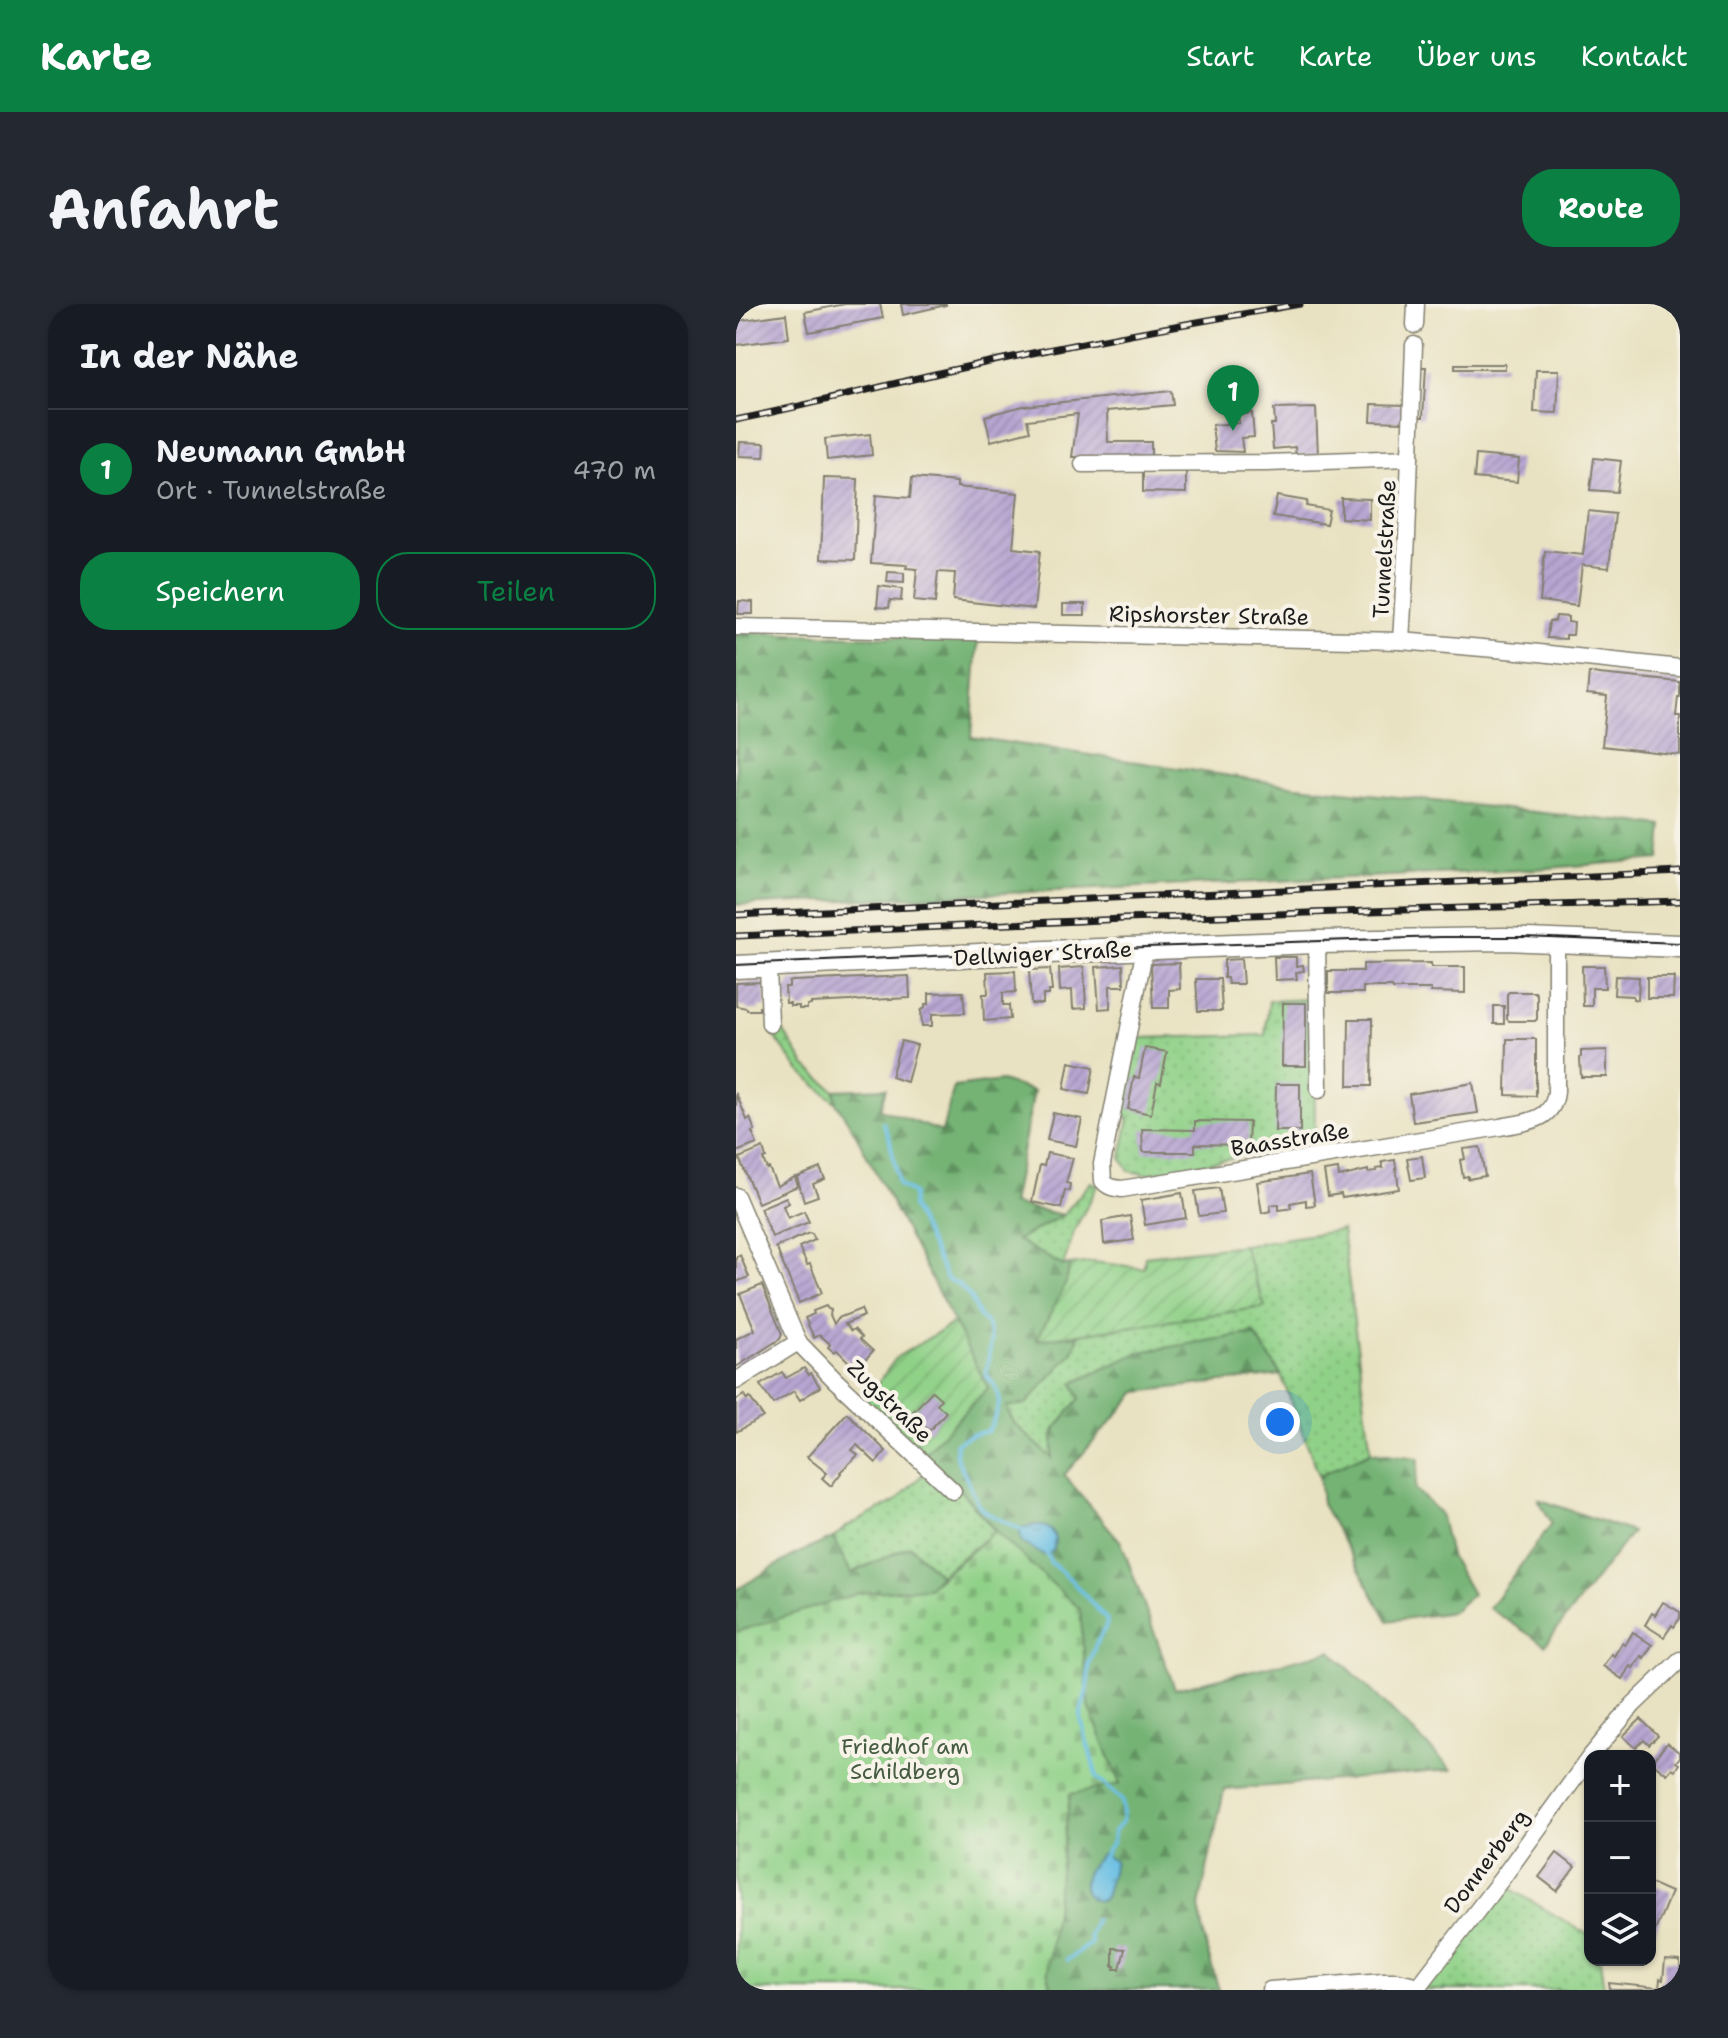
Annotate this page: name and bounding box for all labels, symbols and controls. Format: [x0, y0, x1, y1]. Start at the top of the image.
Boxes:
text: Karte [40, 31, 152, 82]
text: Start [1186, 37, 1255, 75]
text: Karte [1299, 37, 1373, 75]
text: Über uns [1417, 37, 1537, 75]
text: Kontakt [1581, 37, 1688, 75]
button: Route [1522, 169, 1680, 247]
text: Anfahrt [48, 171, 279, 246]
text: In der Nähe [80, 333, 299, 379]
pin: 1 [1207, 365, 1259, 431]
text: Neumann GmbH [156, 431, 406, 472]
text: 1 [100, 452, 112, 487]
text: 470 m [573, 452, 656, 487]
text: Ort · Tunnelstraße [156, 472, 387, 507]
street label: Tunnelstraße [1366, 479, 1403, 619]
button: Speichern [80, 552, 360, 630]
button: Teilen [376, 552, 656, 630]
street label: Ripshorster Straße [1109, 599, 1309, 632]
street label: Dellwiger Straße [953, 934, 1133, 973]
street label: Baasstraße [1229, 1116, 1351, 1163]
street label: Zugstraße [841, 1354, 938, 1449]
your location [1260, 1402, 1300, 1442]
park label: Friedhof am Schildberg [841, 1732, 969, 1786]
map controls [1584, 1750, 1656, 1966]
button: + [1584, 1750, 1656, 1822]
street label: Donnerberg [1437, 1803, 1535, 1920]
button: − [1584, 1822, 1656, 1894]
button: layers [1584, 1894, 1656, 1966]

